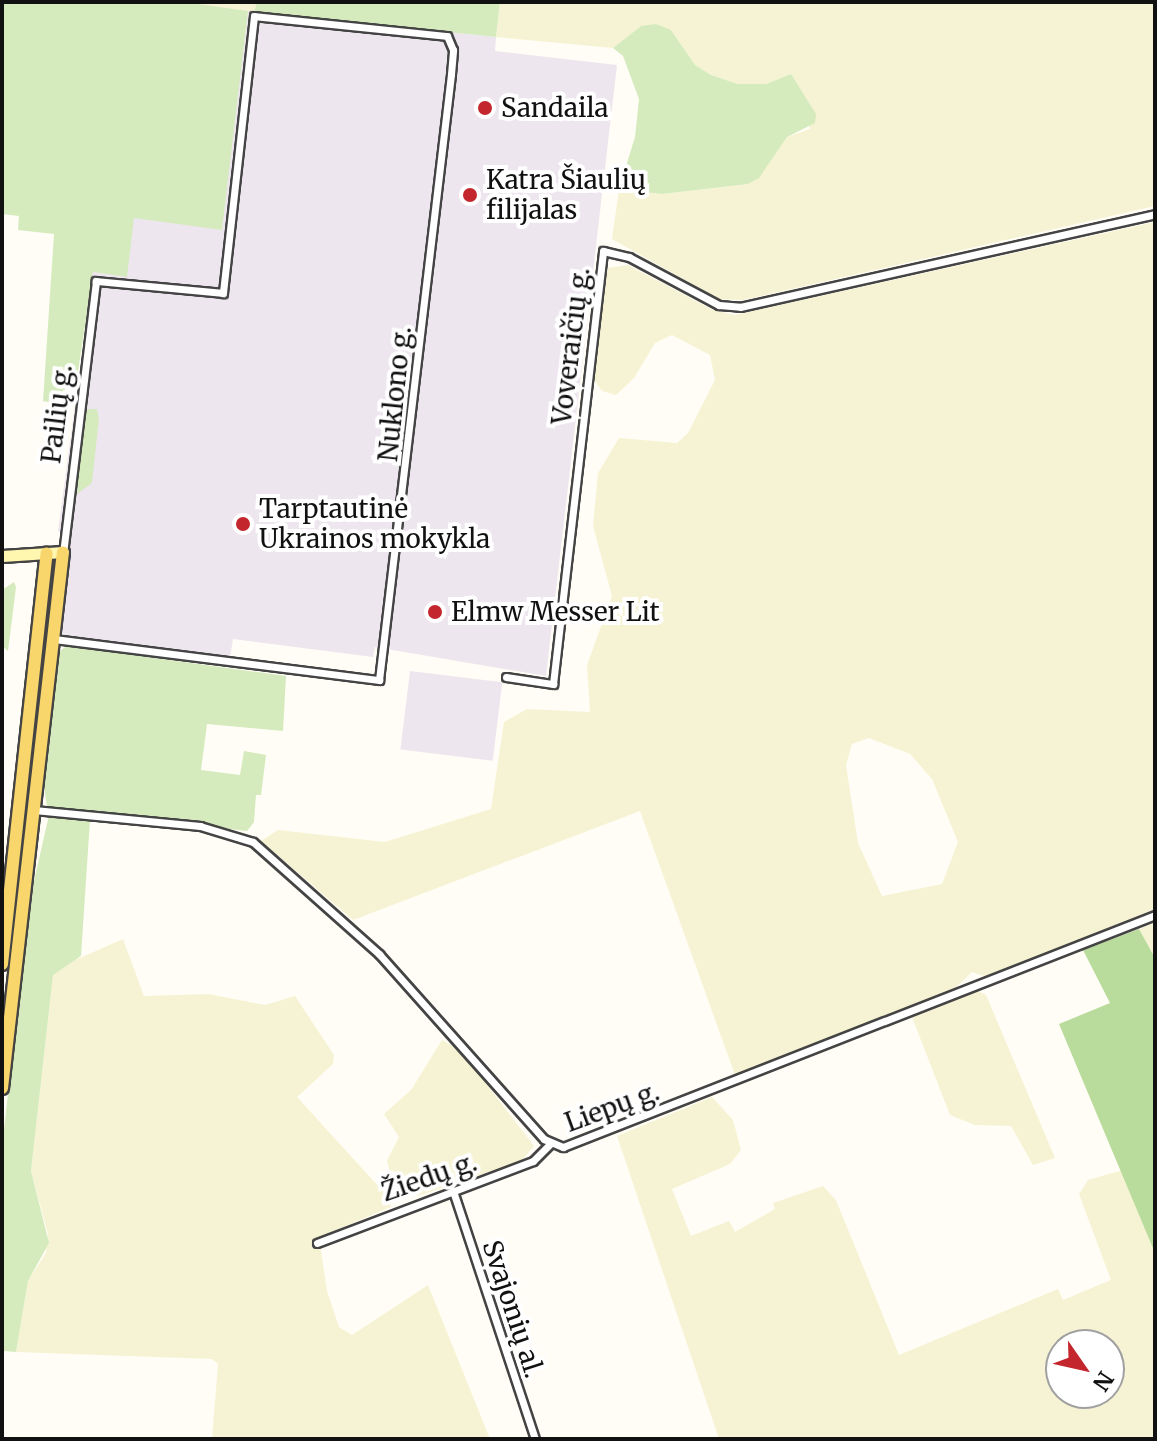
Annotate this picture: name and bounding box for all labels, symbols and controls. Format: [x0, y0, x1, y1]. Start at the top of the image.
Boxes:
place label: Sandaila [501, 92, 608, 124]
marker: Sandaila [476, 99, 494, 117]
place label: Katra Šiaulių filijalas [486, 164, 646, 226]
marker: Katra Šiaulių filijalas [461, 186, 479, 204]
street label: Voveraičių g. [546, 266, 596, 426]
street label: Nuklono g. [372, 325, 418, 463]
street label: Pailių g. [35, 363, 79, 465]
place label: Tarptautinė Ukrainos mokykla [259, 493, 490, 554]
marker: Tarptautinė Ukrainos mokykla [234, 515, 252, 533]
place label: Elmw Messer Lit [451, 596, 660, 628]
marker: Elmw Messer Lit [426, 603, 444, 621]
street label: Liepų g. [561, 1076, 663, 1138]
street label: Žiedų g. [377, 1146, 481, 1208]
street label: Svajonių al. [476, 1236, 550, 1382]
north arrow [1045, 1329, 1125, 1409]
text: N [1087, 1366, 1120, 1396]

